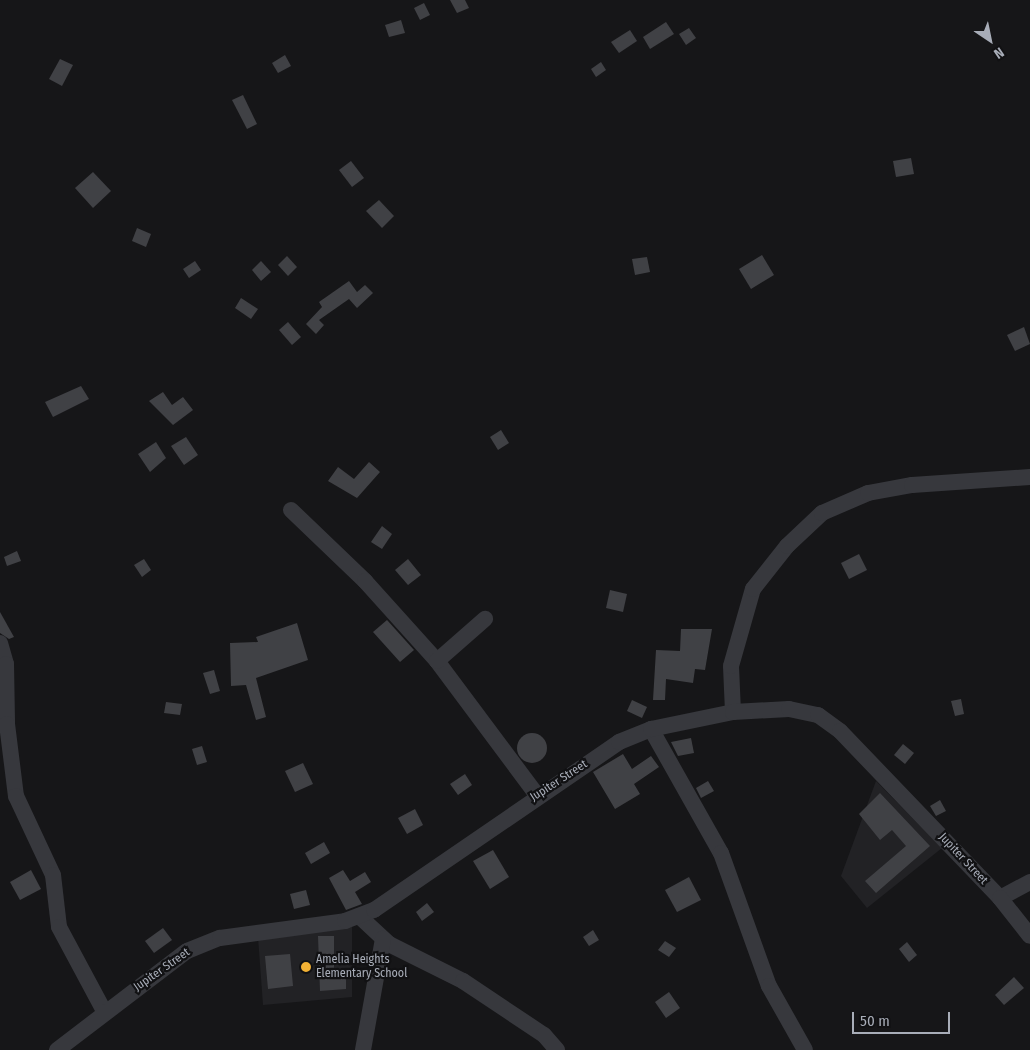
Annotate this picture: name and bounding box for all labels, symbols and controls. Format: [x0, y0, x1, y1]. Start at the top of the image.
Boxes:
north arrow [965, 15, 1015, 65]
text: N [990, 43, 1007, 62]
street label: Jupiter Street [528, 757, 590, 805]
street label: Jupiter Street [936, 830, 990, 888]
street label: Jupiter Street [131, 945, 193, 995]
place label: Amelia Heights Elementary School [316, 953, 407, 981]
marker: Amelia Heights Elementary School [300, 961, 312, 973]
scale bar [855, 1002, 952, 1034]
text: 50 m [860, 1012, 890, 1030]

